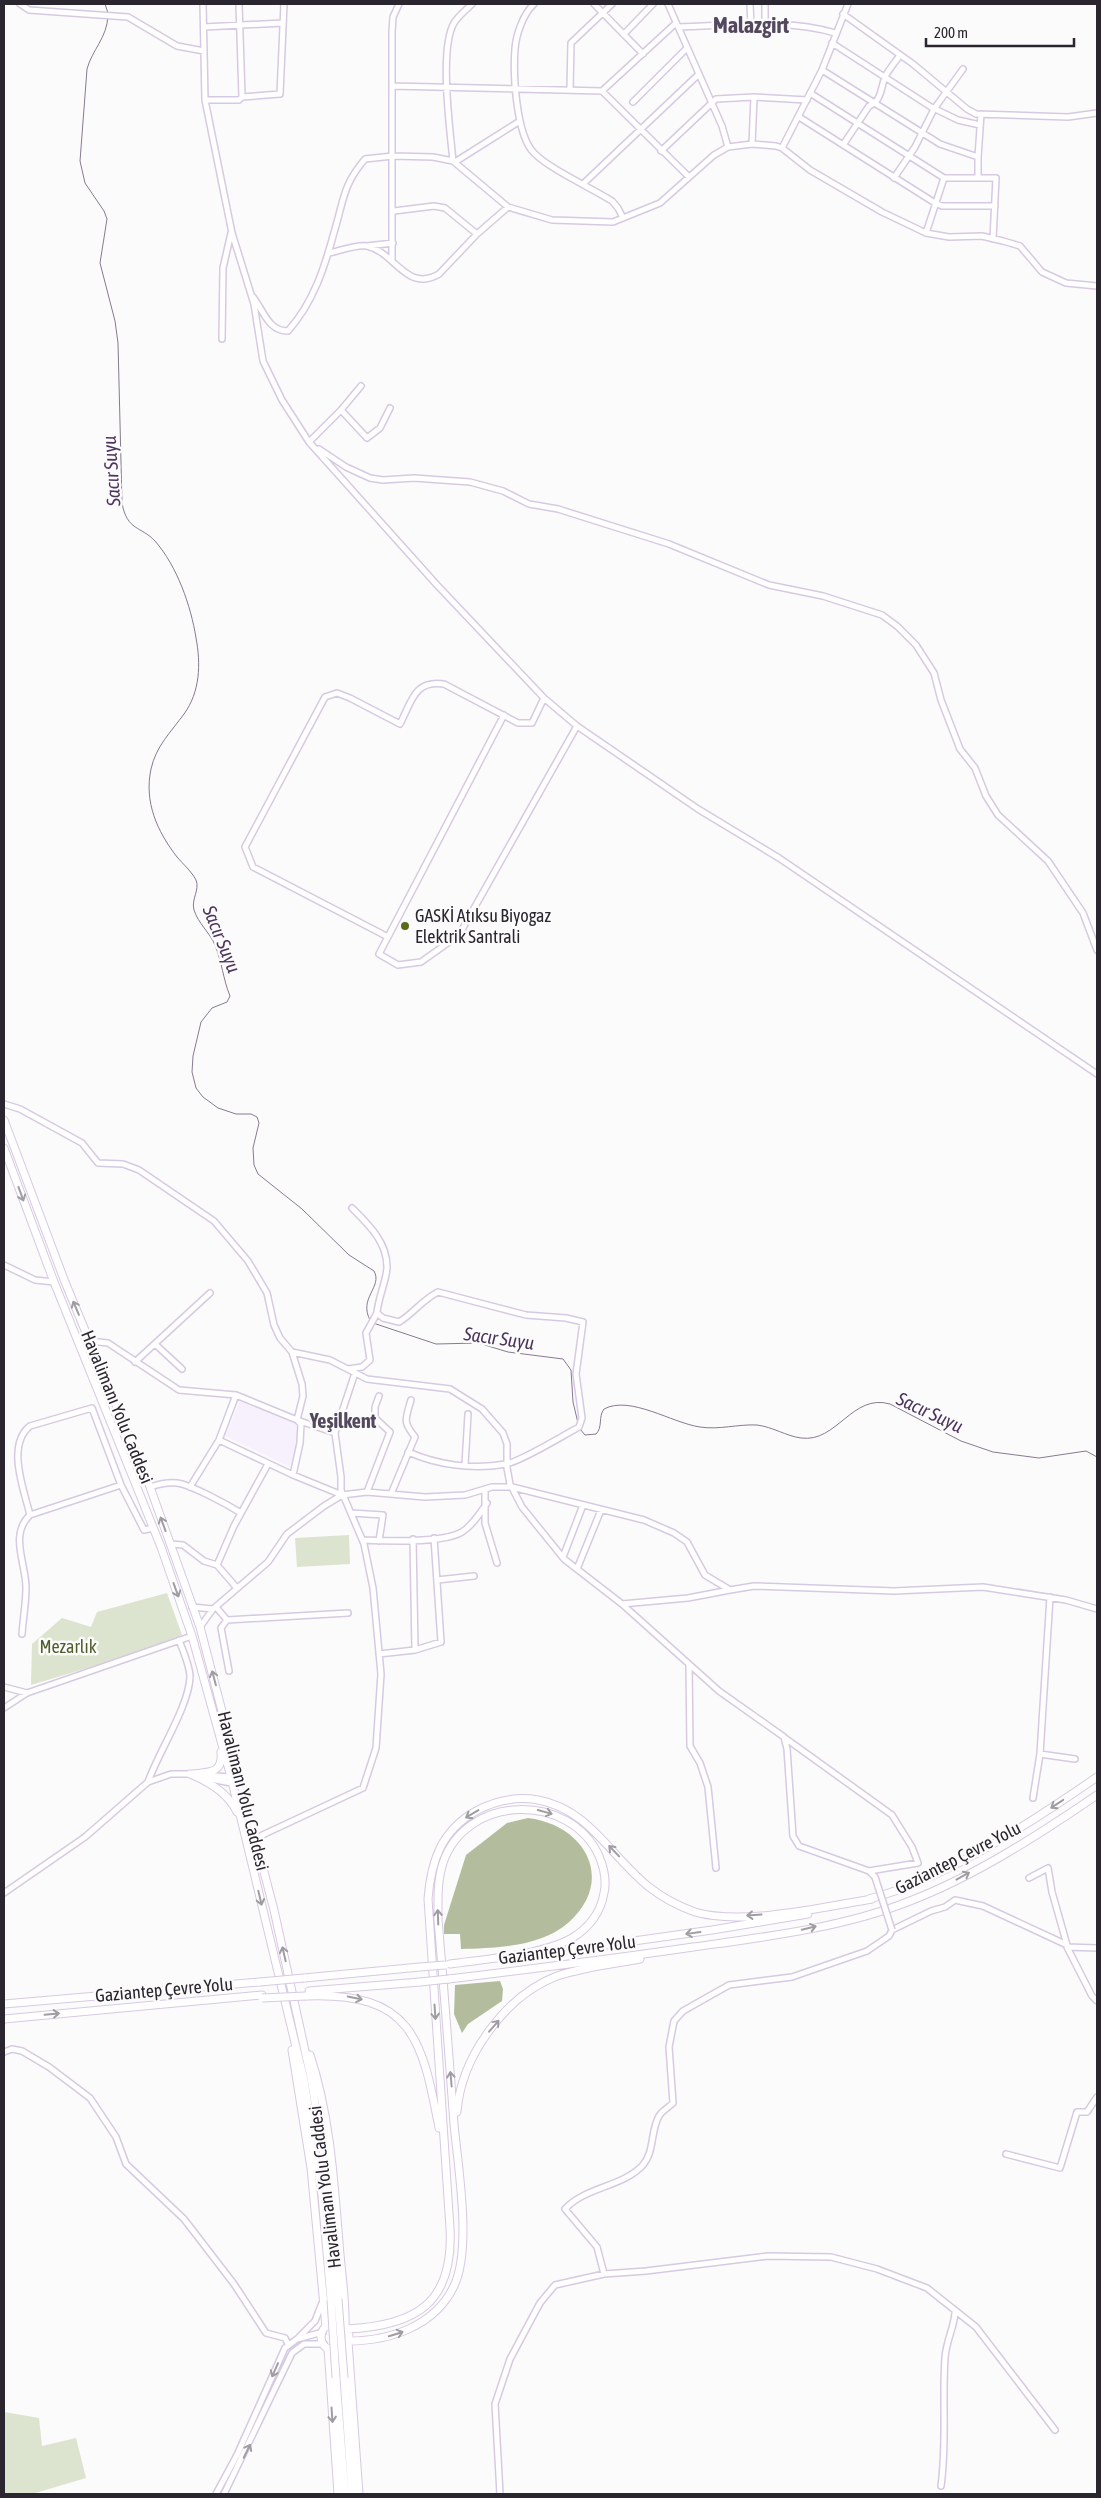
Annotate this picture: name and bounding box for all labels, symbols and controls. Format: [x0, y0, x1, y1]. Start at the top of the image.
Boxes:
district label: Malazgirt [713, 12, 790, 38]
scale bar [926, 15, 1074, 47]
text: 200 m [934, 24, 968, 41]
water label: Sacır Suyu [98, 435, 125, 508]
water label: Sacır Suyu [198, 901, 245, 976]
place label: GASKİ Atıksu Biyogaz Elektrik Santrali [415, 905, 551, 947]
marker: GASKİ Atıksu Biyogaz Elektrik Santrali [399, 920, 411, 932]
one-way arrow [17, 1186, 26, 1201]
one-way arrow [71, 1301, 81, 1316]
water label: Sacır Suyu [462, 1322, 535, 1354]
street label: Havalimanı Yolu Caddesi [77, 1327, 158, 1487]
water label: Sacır Suyu [892, 1387, 967, 1437]
district label: Yeşilkent [309, 1409, 377, 1432]
one-way arrow [158, 1517, 167, 1532]
one-way arrow [172, 1582, 181, 1597]
park label: Mezarlık [39, 1636, 97, 1657]
one-way arrow [209, 1670, 218, 1686]
street label: Havalimanı Yolu Caddesi [214, 1709, 273, 1873]
one-way arrow [1050, 1799, 1064, 1809]
one-way arrow [536, 1808, 552, 1817]
one-way arrow [466, 1809, 480, 1819]
street label: Gaziantep Çevre Yolu [891, 1817, 1024, 1898]
one-way arrow [608, 1845, 620, 1858]
one-way arrow [955, 1871, 970, 1881]
one-way arrow [256, 1890, 265, 1906]
one-way arrow [434, 1910, 443, 1926]
one-way arrow [747, 1910, 763, 1920]
one-way arrow [801, 1923, 817, 1932]
one-way arrow [686, 1928, 702, 1938]
street label: Gaziantep Çevre Yolu [497, 1931, 637, 1968]
one-way arrow [279, 1947, 288, 1963]
street label: Gaziantep Çevre Yolu [94, 1973, 234, 2006]
one-way arrow [346, 1994, 362, 2003]
one-way arrow [430, 2004, 439, 2020]
one-way arrow [44, 2010, 60, 2019]
one-way arrow [488, 2020, 499, 2033]
one-way arrow [446, 2072, 456, 2088]
street label: Havalimanı Yolu Caddesi [304, 2105, 345, 2269]
one-way arrow [388, 2328, 404, 2338]
one-way arrow [270, 2362, 279, 2377]
one-way arrow [327, 2406, 336, 2422]
one-way arrow [242, 2444, 252, 2459]

